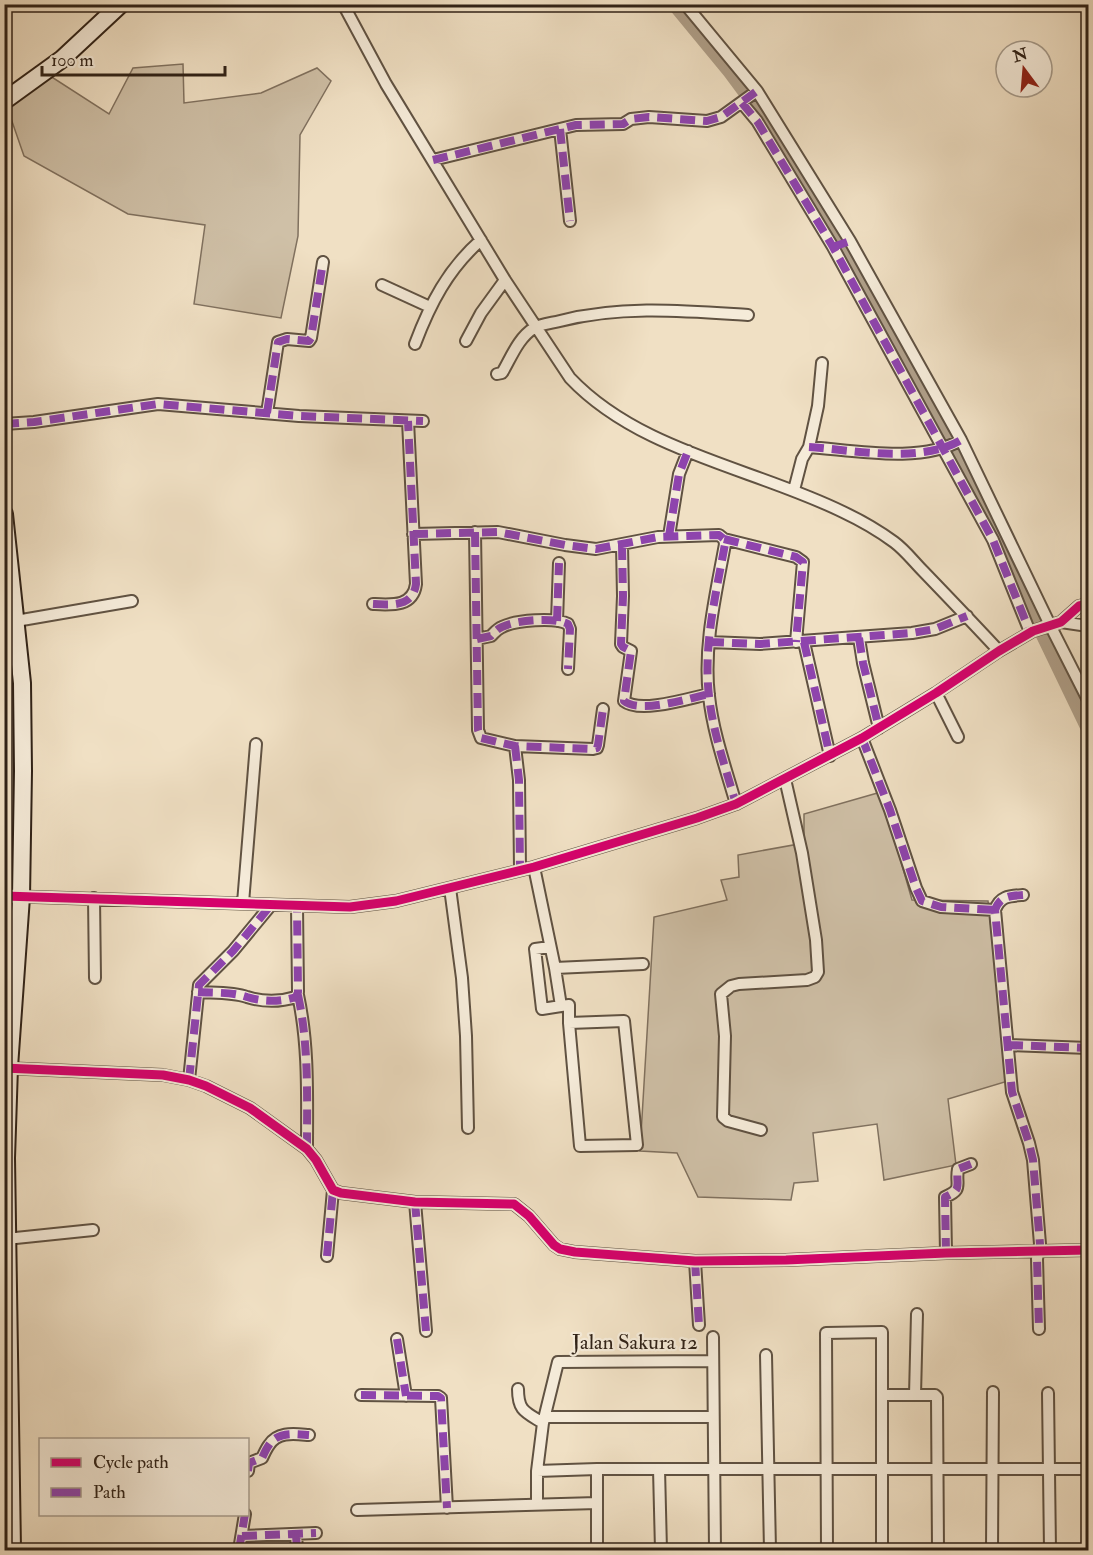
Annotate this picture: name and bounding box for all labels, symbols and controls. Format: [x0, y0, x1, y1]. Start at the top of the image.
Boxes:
scale bar [42, 39, 225, 77]
north arrow [994, 39, 1054, 99]
text: N [1010, 44, 1030, 67]
text: 100 m [51, 49, 94, 72]
street label: Jalan Sakura 12 [571, 1329, 698, 1356]
legend [39, 1438, 249, 1516]
text: Cycle path [93, 1451, 169, 1474]
text: Path [93, 1481, 126, 1504]

